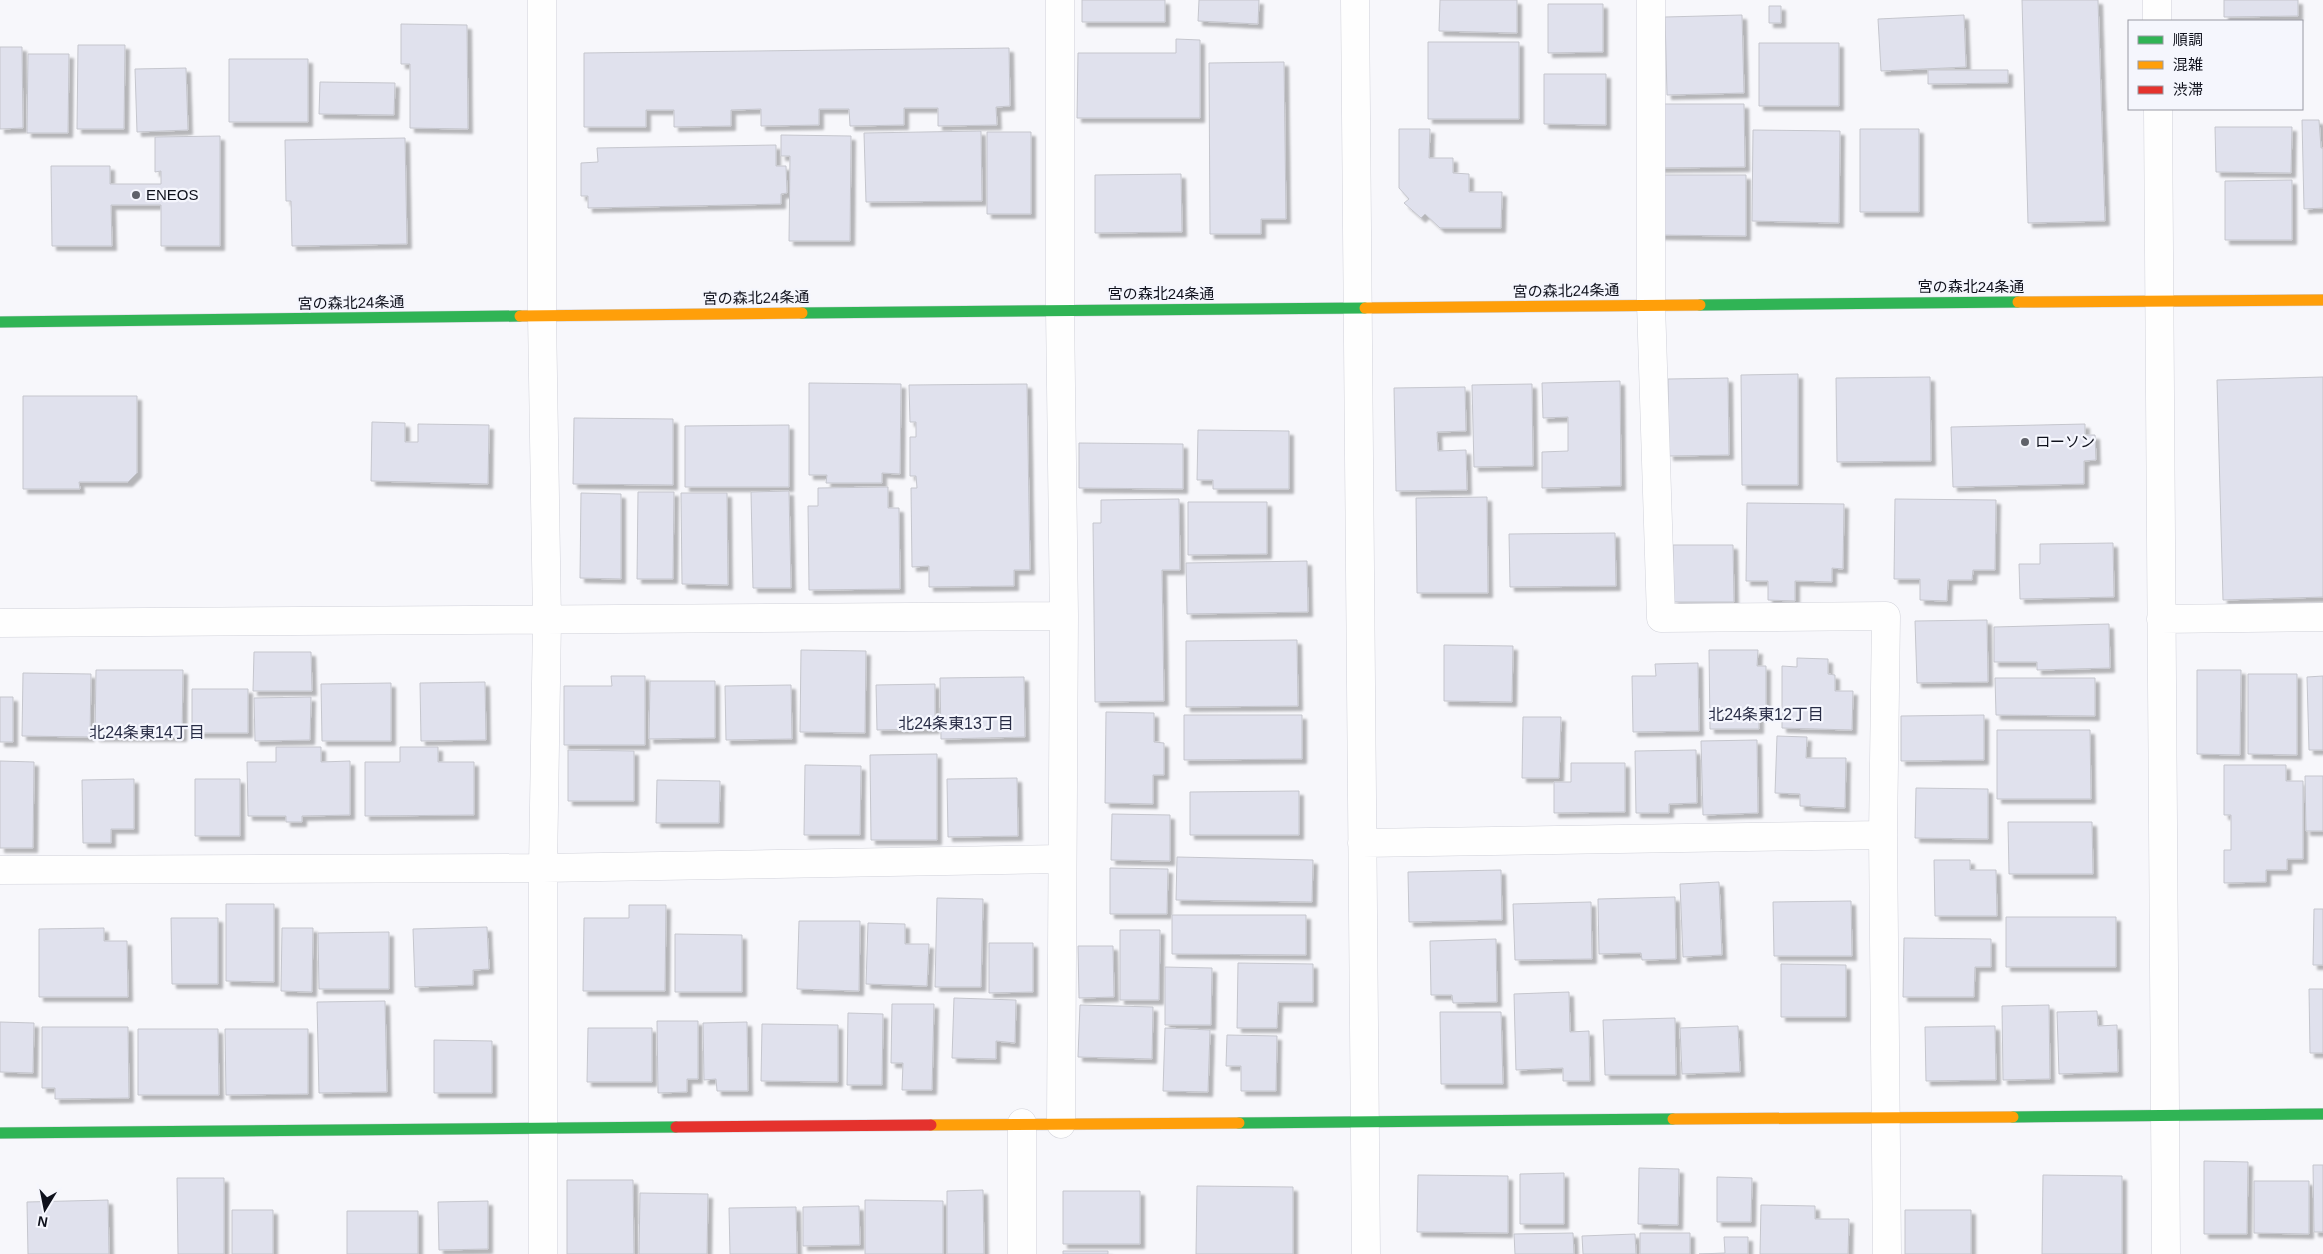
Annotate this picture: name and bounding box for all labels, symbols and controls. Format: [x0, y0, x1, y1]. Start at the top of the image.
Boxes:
legend [2128, 20, 2303, 110]
text: 順調 [2173, 31, 2203, 48]
text: 混雑 [2173, 56, 2203, 73]
text: 渋滞 [2173, 81, 2203, 98]
place label: ENEOS [146, 186, 199, 203]
marker: ENEOS [130, 189, 142, 201]
street label: 宮の森北24条通 [1918, 278, 2024, 295]
street label: 宮の森北24条通 [1513, 281, 1619, 300]
street label: 宮の森北24条通 [1108, 285, 1214, 302]
street label: 宮の森北24条通 [703, 288, 809, 307]
street label: 宮の森北24条通 [298, 293, 404, 312]
place label: ローソン [2035, 433, 2095, 450]
marker: ローソン [2019, 436, 2031, 448]
district label: 北24条東12丁目 [1708, 706, 1824, 723]
district label: 北24条東13丁目 [898, 715, 1014, 732]
district label: 北24条東14丁目 [89, 724, 205, 741]
north arrow [20, 1184, 70, 1234]
text: N [36, 1213, 49, 1231]

